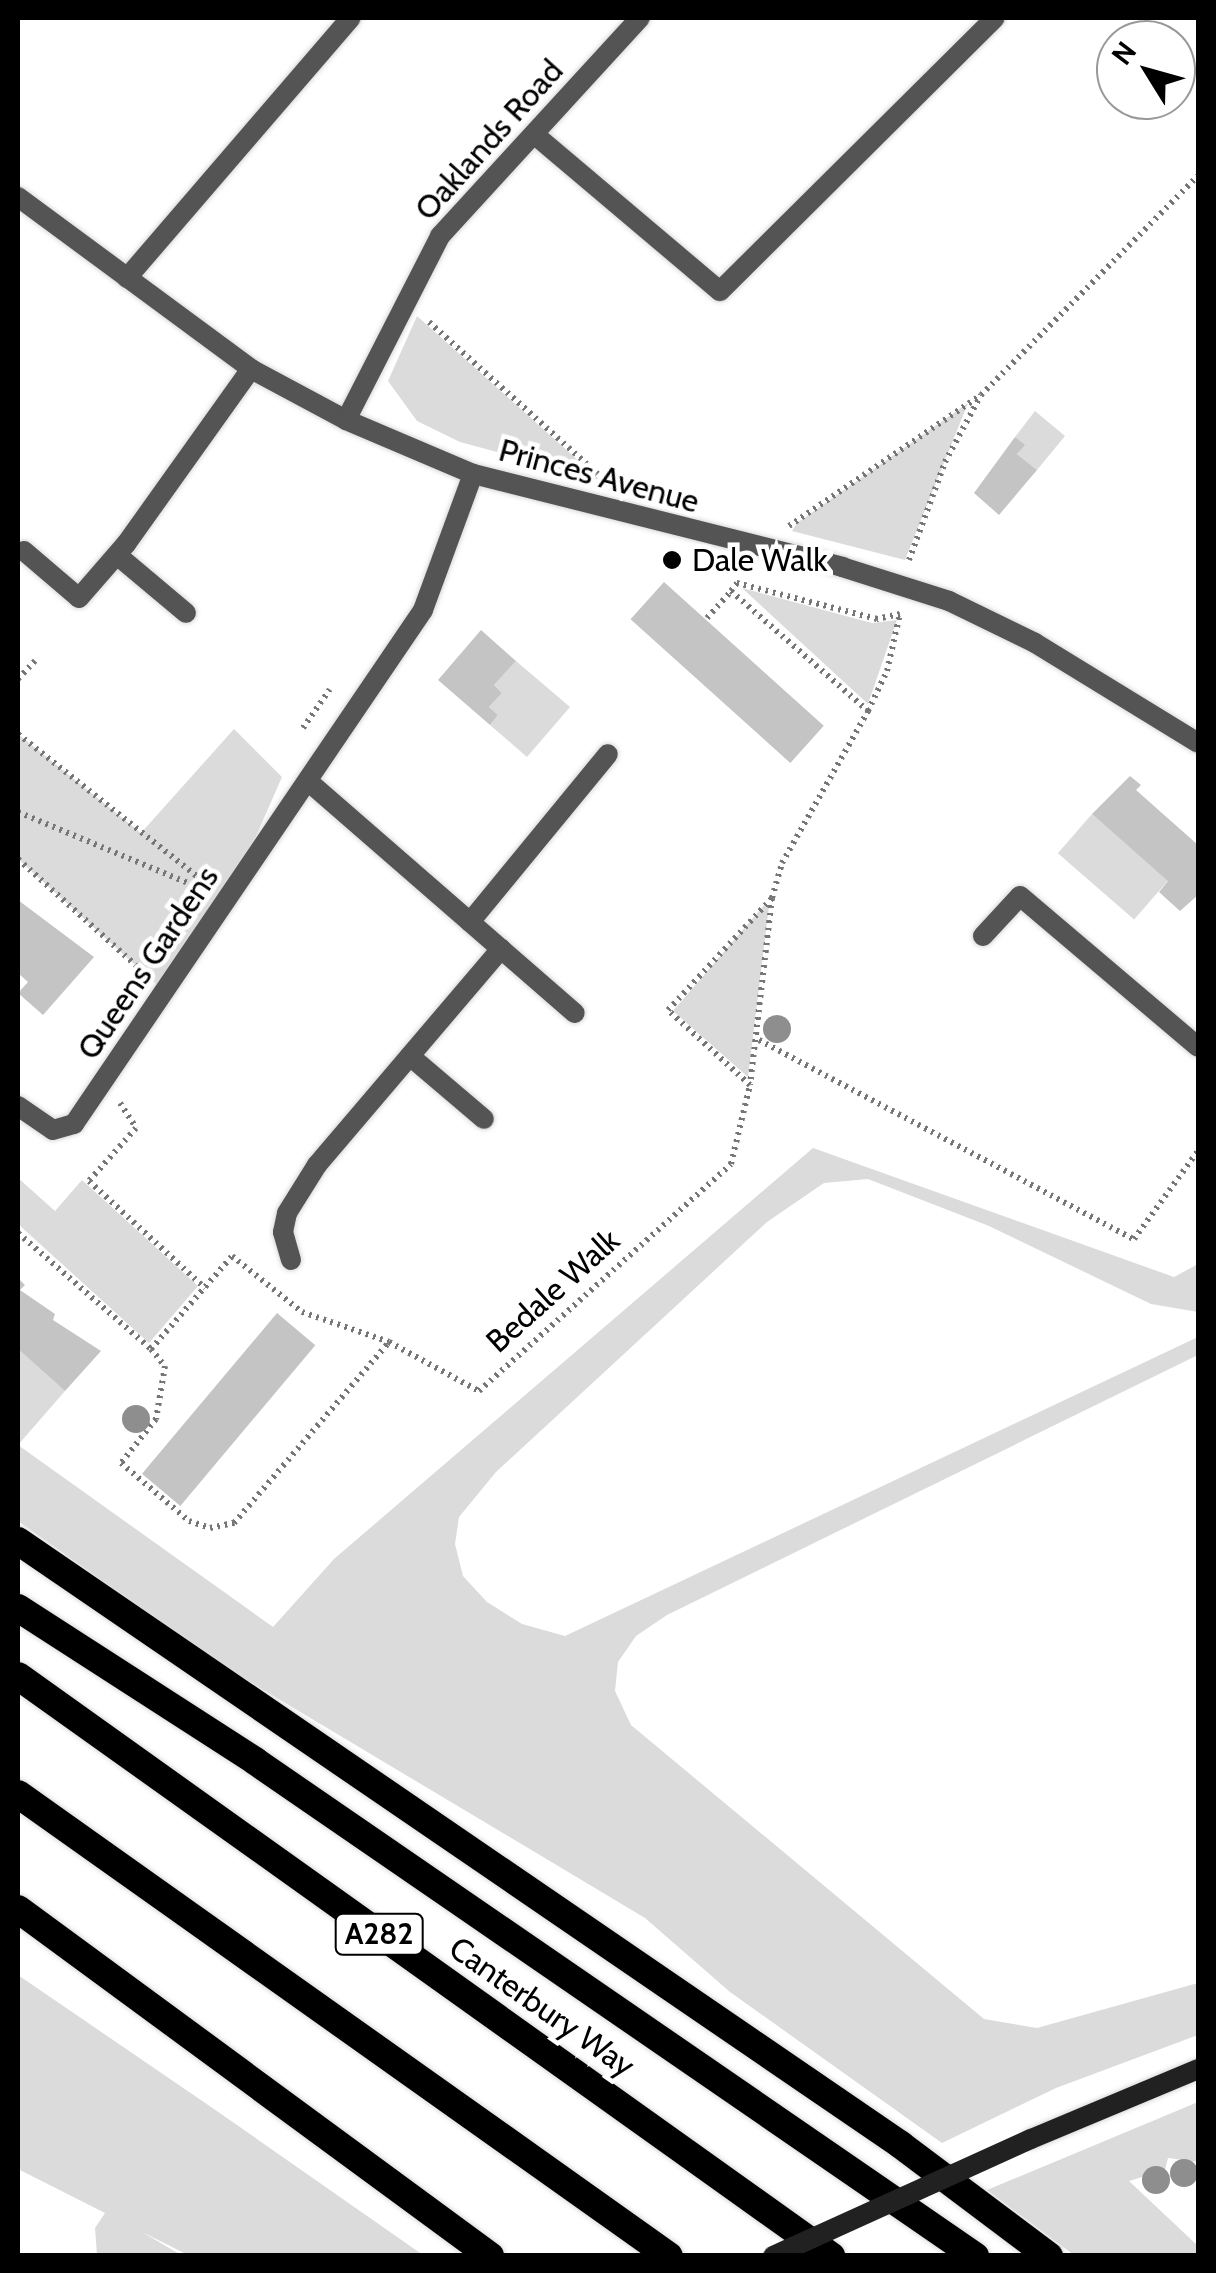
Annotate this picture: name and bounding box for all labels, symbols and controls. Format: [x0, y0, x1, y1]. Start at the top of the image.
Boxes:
north arrow [1096, 20, 1196, 120]
text: N [1104, 35, 1143, 71]
street label: Oaklands Road [407, 52, 571, 228]
street label: Princes Avenue [495, 431, 703, 521]
place label: Dale Walk [692, 541, 828, 579]
marker: Dale Walk [661, 549, 683, 571]
street label: Queens Gardens [69, 859, 227, 1067]
street label: Bedale Walk [479, 1221, 627, 1361]
road number: A282 [334, 1909, 424, 1959]
street label: Canterbury Way [442, 1929, 642, 2085]

